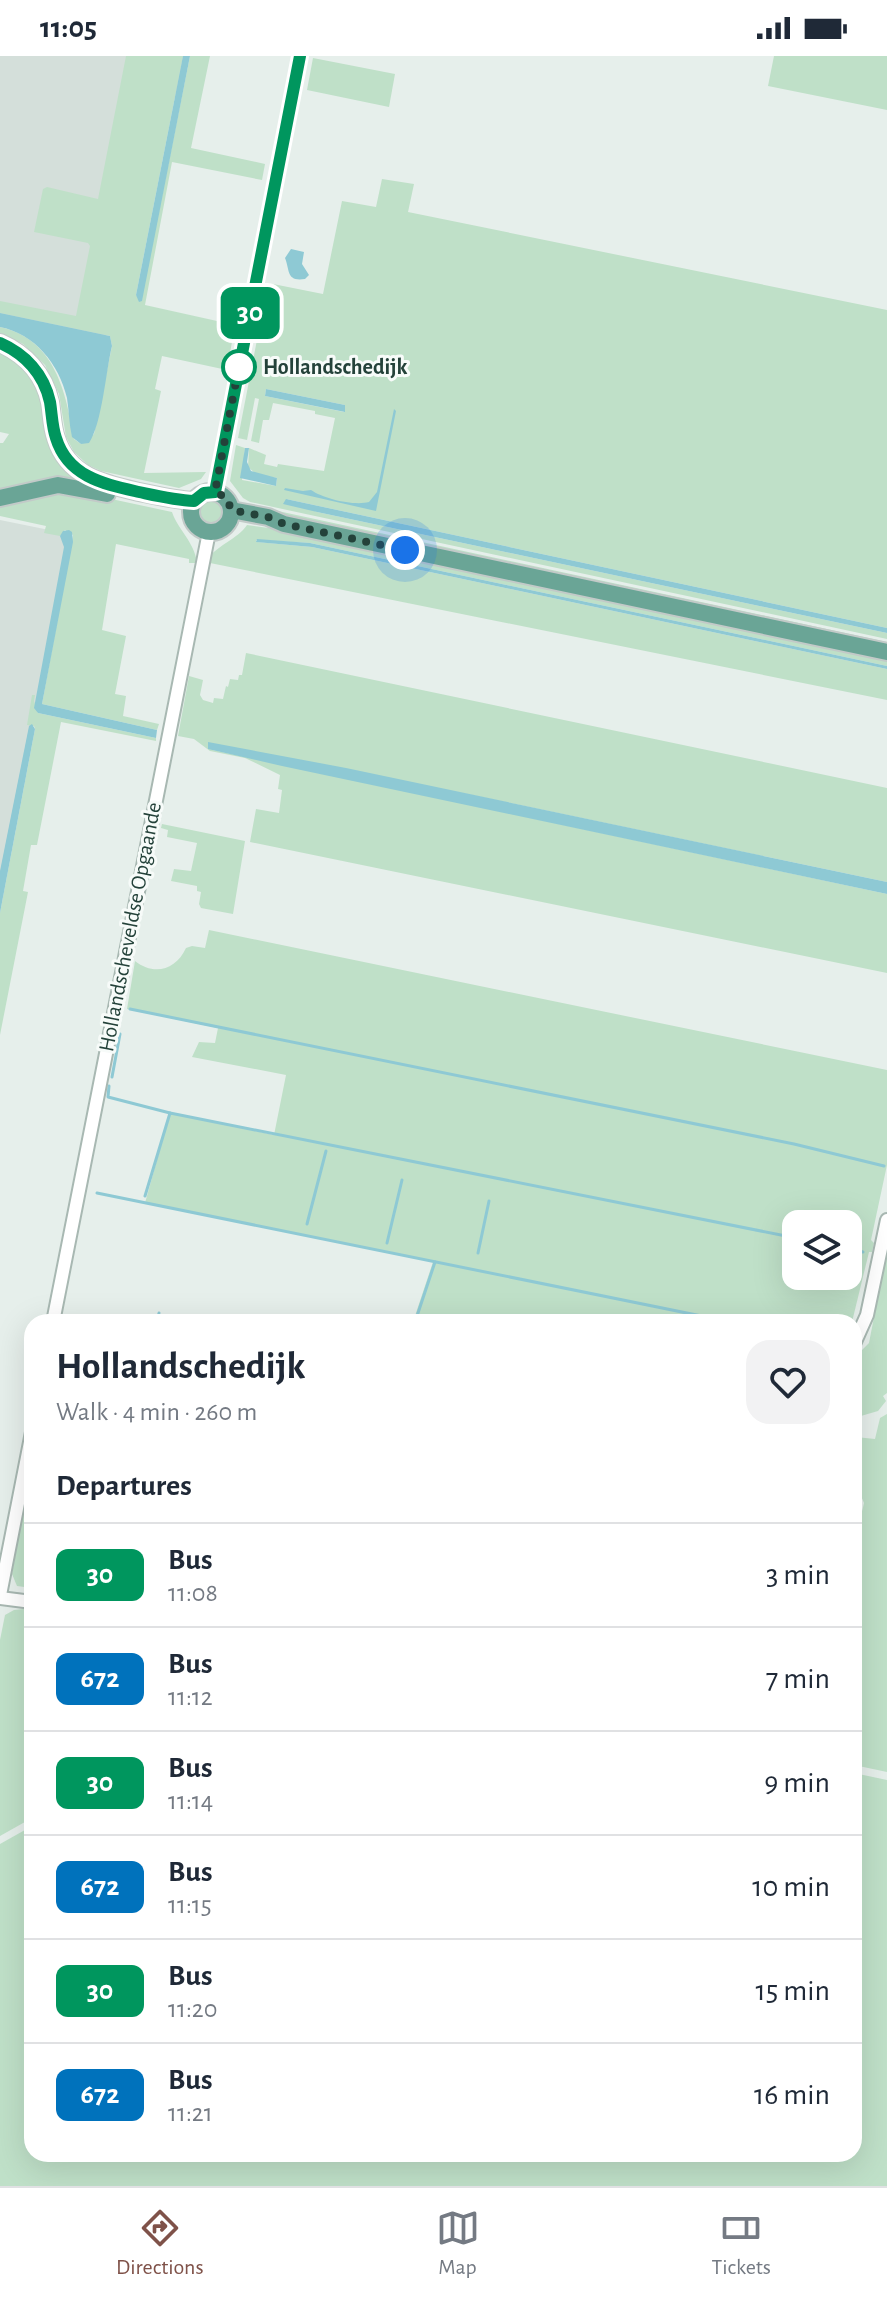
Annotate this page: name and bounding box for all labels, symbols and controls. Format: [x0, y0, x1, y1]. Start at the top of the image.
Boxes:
text: 11:05 [40, 13, 97, 43]
line badge: 30 [214, 287, 286, 339]
text: 30 [237, 299, 263, 327]
marker: Hollandschedijk [222, 350, 256, 384]
place label: Hollandschedijk [263, 356, 407, 379]
your location [385, 530, 425, 570]
street label: Hollandscheveldse Opgaande [95, 800, 165, 1054]
map controls [782, 1210, 862, 1290]
button: layers [782, 1210, 862, 1290]
button: heart [746, 1340, 830, 1424]
text: Hollandschedijk [56, 1348, 305, 1386]
text: Walk · 4 min · 260 m [56, 1399, 257, 1425]
text: Departures [56, 1471, 192, 1501]
text: Bus [168, 1545, 213, 1575]
text: 3 min [766, 1560, 830, 1590]
text: 30 [87, 1561, 113, 1589]
text: 11:08 [168, 1580, 218, 1606]
text: Bus [168, 1649, 213, 1679]
text: 7 min [766, 1664, 830, 1694]
text: 672 [81, 1665, 119, 1693]
text: 11:12 [168, 1684, 213, 1710]
text: Bus [168, 1753, 213, 1783]
text: 9 min [764, 1768, 830, 1798]
text: 30 [87, 1769, 113, 1797]
text: 11:14 [168, 1788, 213, 1814]
text: Bus [168, 1857, 213, 1887]
text: 10 min [752, 1872, 830, 1902]
text: 672 [81, 1873, 119, 1901]
text: 11:15 [168, 1892, 212, 1918]
text: Bus [168, 1961, 213, 1991]
text: 15 min [755, 1976, 830, 2006]
text: 30 [87, 1977, 113, 2005]
text: 11:20 [168, 1996, 217, 2022]
text: Bus [168, 2065, 213, 2095]
text: 16 min [754, 2080, 830, 2110]
text: 672 [81, 2081, 119, 2109]
text: 11:21 [168, 2100, 213, 2126]
tab: Directions [116, 2206, 204, 2280]
tab: Map [436, 2206, 480, 2280]
tab: Tickets [711, 2206, 771, 2280]

